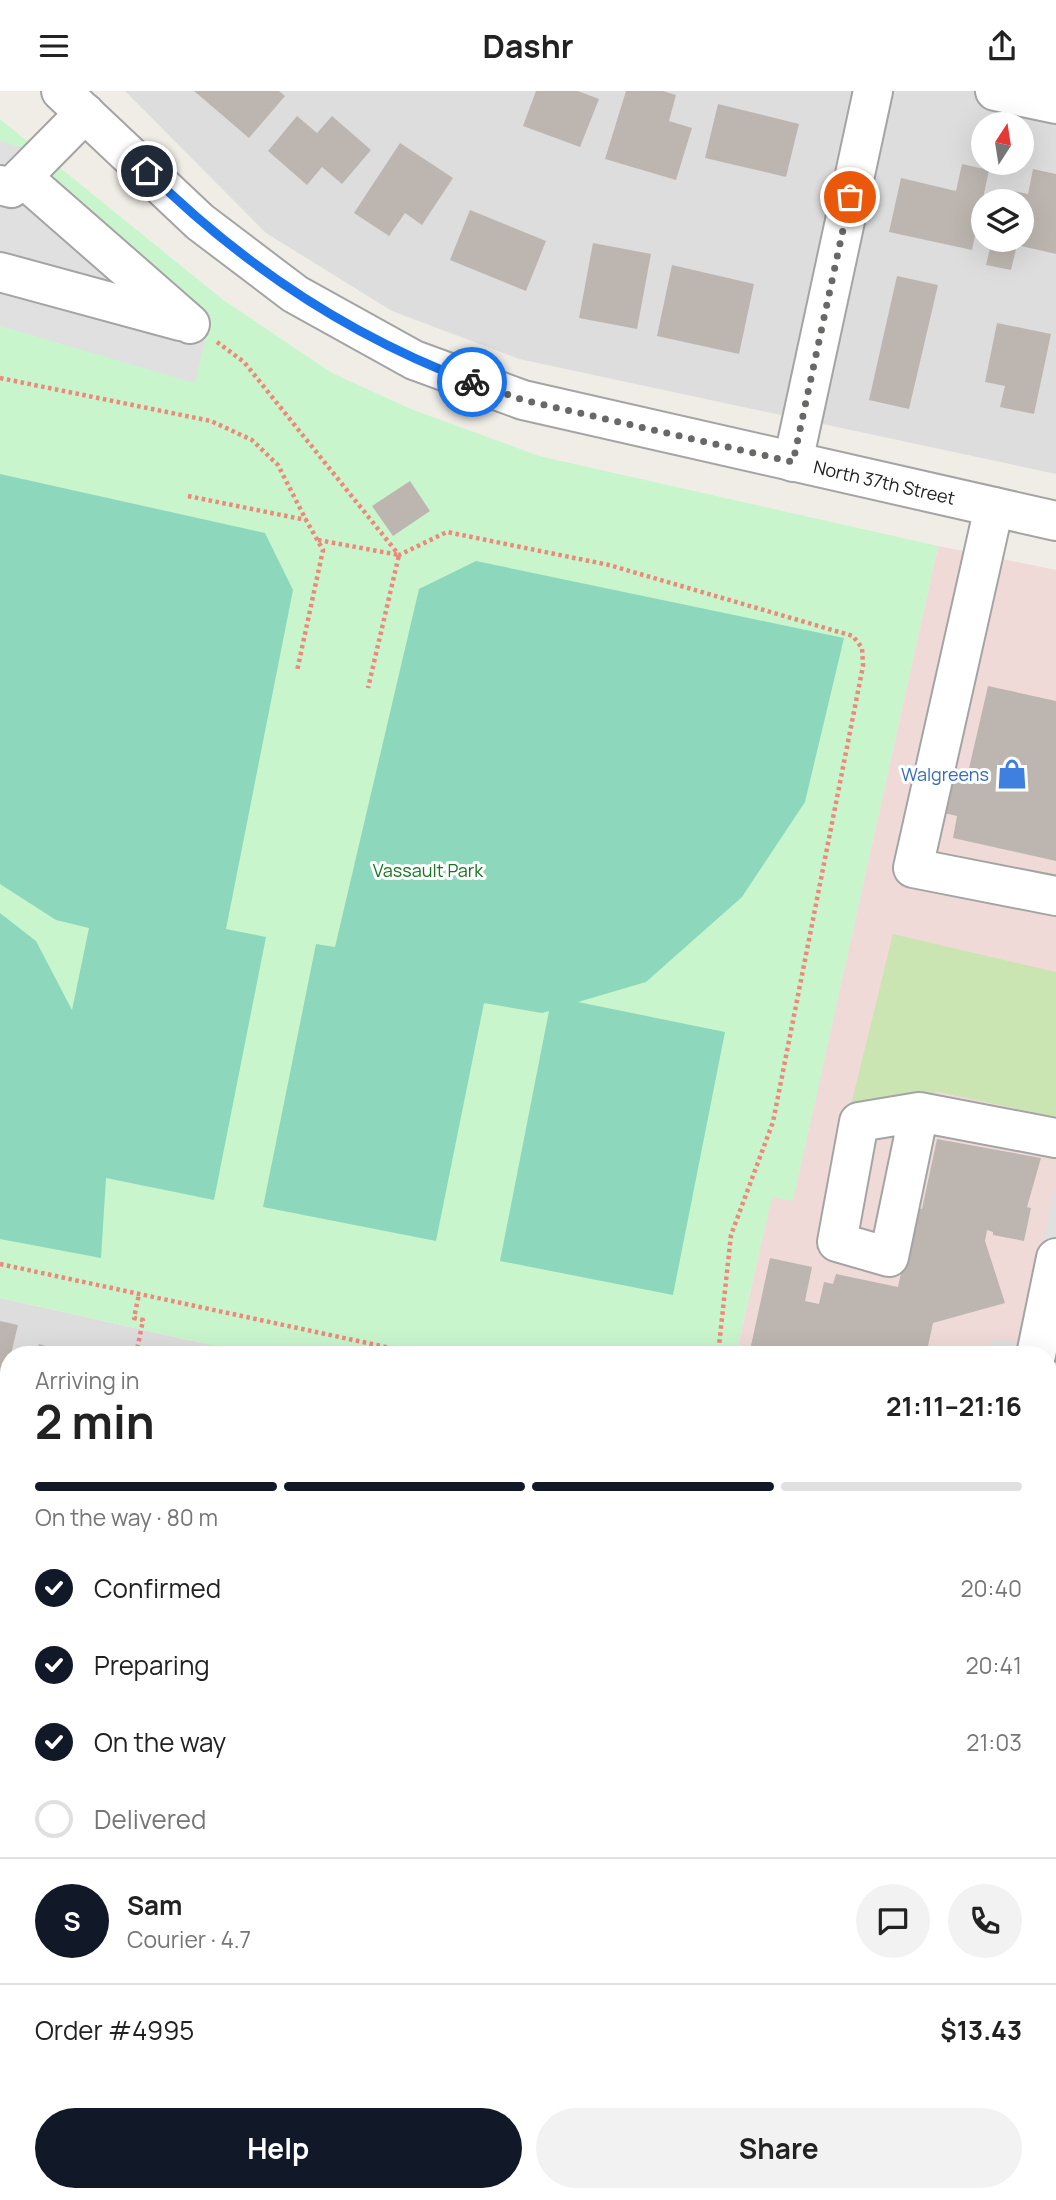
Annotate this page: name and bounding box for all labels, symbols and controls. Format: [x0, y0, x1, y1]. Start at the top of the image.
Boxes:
text: Dashr [483, 24, 573, 68]
icon: menu [35, 27, 73, 65]
icon: share [983, 27, 1021, 65]
north arrow [971, 112, 1034, 175]
map controls [971, 112, 1034, 252]
pin [117, 141, 177, 201]
icon: home [128, 152, 166, 190]
pin [820, 167, 880, 227]
icon: bag [831, 178, 869, 216]
button: layers [971, 189, 1034, 252]
courier [437, 347, 507, 417]
icon: bike [453, 363, 491, 401]
street label: North 37th Street [811, 454, 958, 510]
shop icon: Walgreens [995, 757, 1029, 791]
place label: Walgreens [901, 762, 989, 786]
park label: Vassault Park [373, 858, 484, 882]
text: Arriving in [35, 1364, 140, 1396]
text: 21:11–21:16 [886, 1388, 1022, 1424]
text: 2 min [35, 1390, 155, 1453]
text: On the way · 80 m [35, 1501, 218, 1533]
icon: check [35, 1569, 73, 1607]
text: Confirmed [94, 1570, 221, 1606]
text: 20:40 [960, 1572, 1022, 1604]
icon: check [35, 1646, 73, 1684]
text: Preparing [94, 1647, 210, 1683]
text: 20:41 [965, 1649, 1022, 1681]
icon: check [35, 1723, 73, 1761]
text: On the way [94, 1724, 226, 1760]
text: 21:03 [966, 1726, 1022, 1758]
text: Delivered [94, 1801, 206, 1837]
button: chat [856, 1884, 930, 1958]
button: phone [948, 1884, 1022, 1958]
text: Sam [127, 1887, 182, 1923]
text: S [63, 1903, 81, 1939]
text: Courier · 4.7 [127, 1923, 251, 1955]
text: Order #4995 [35, 2012, 194, 2048]
text: $13.43 [940, 2012, 1022, 2048]
button: Help [35, 2108, 522, 2188]
button: Share [536, 2108, 1022, 2188]

